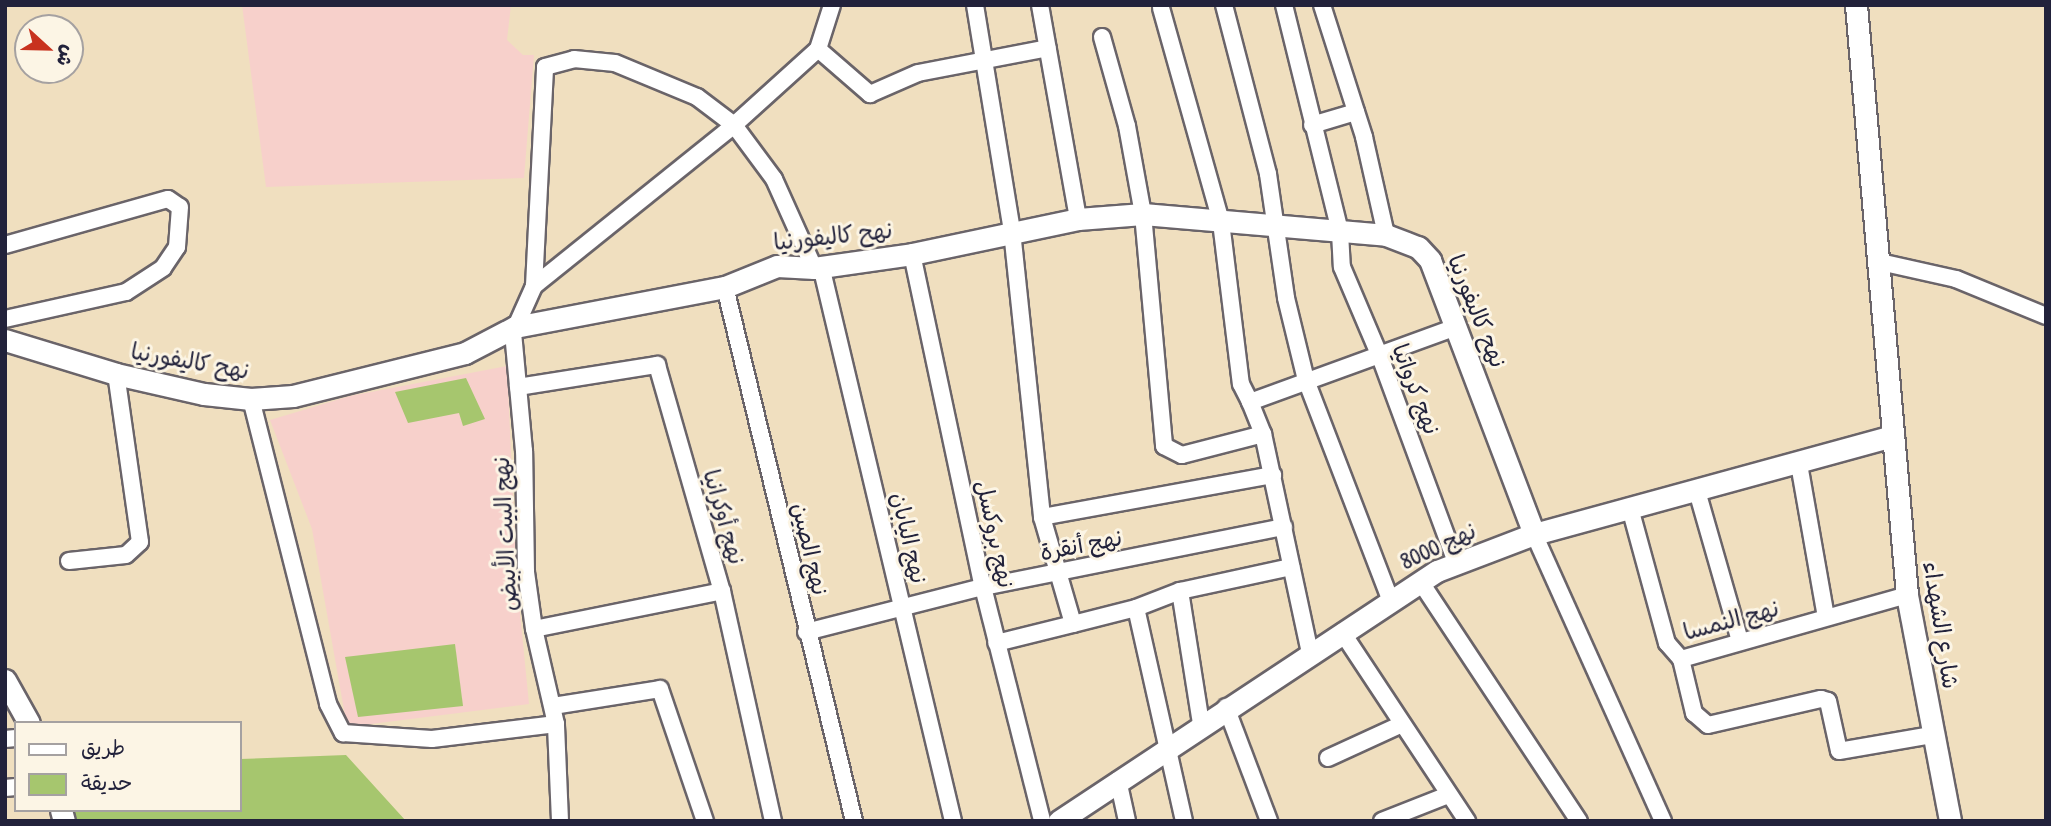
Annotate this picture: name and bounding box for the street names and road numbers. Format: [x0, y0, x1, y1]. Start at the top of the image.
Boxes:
street label: نهح كاليفورنيا [772, 216, 894, 256]
street label: نهح كاليفورنيا [1442, 250, 1512, 372]
street label: نهح كاليفورنيا [129, 337, 251, 385]
street label: نهج كرواتيا [1386, 340, 1446, 438]
street label: نهج البيت الأبيض [487, 456, 523, 612]
street label: نهج أوكرانيا [697, 466, 751, 568]
street label: نهج بروكسل [970, 478, 1020, 590]
street label: نهج اليابان [885, 490, 933, 586]
street label: نهج الصين [786, 500, 834, 598]
street label: نهج 8000 [1396, 517, 1480, 575]
street label: نهج أنقرة [1038, 524, 1124, 566]
street label: شارع الشهداء [1917, 559, 1965, 691]
street label: نهج النمسا [1680, 594, 1782, 646]

